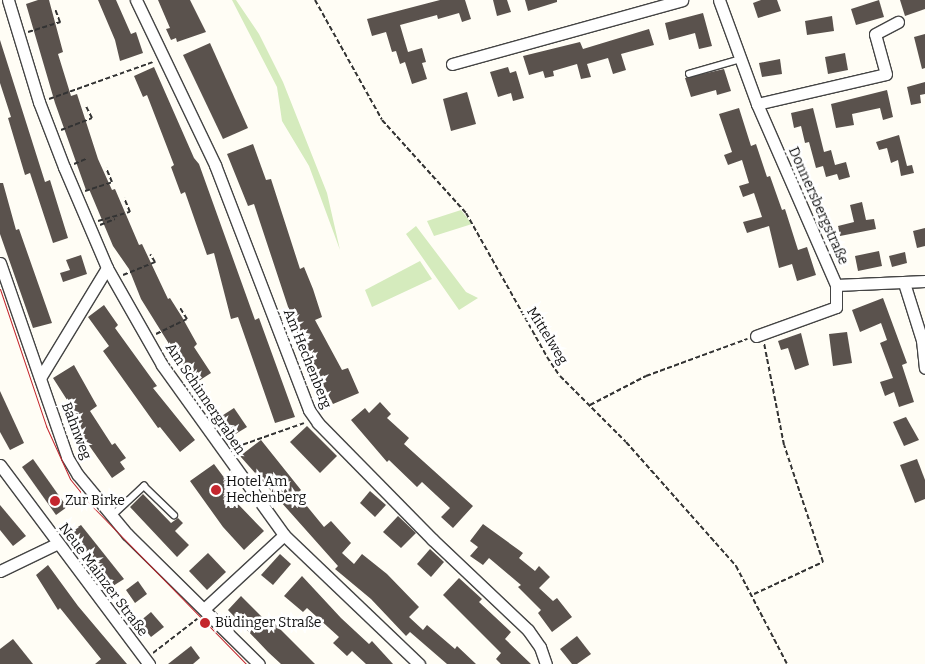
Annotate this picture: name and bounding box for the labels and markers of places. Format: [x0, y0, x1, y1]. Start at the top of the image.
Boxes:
place label: Hotel Am Hechenberg [226, 474, 306, 507]
marker: Hotel Am Hechenberg [210, 484, 222, 496]
place label: Zur Birke [65, 493, 125, 509]
marker: Zur Birke [49, 495, 61, 507]
place label: Büdinger Straße [215, 615, 321, 631]
marker: Büdinger Straße [199, 617, 211, 629]

